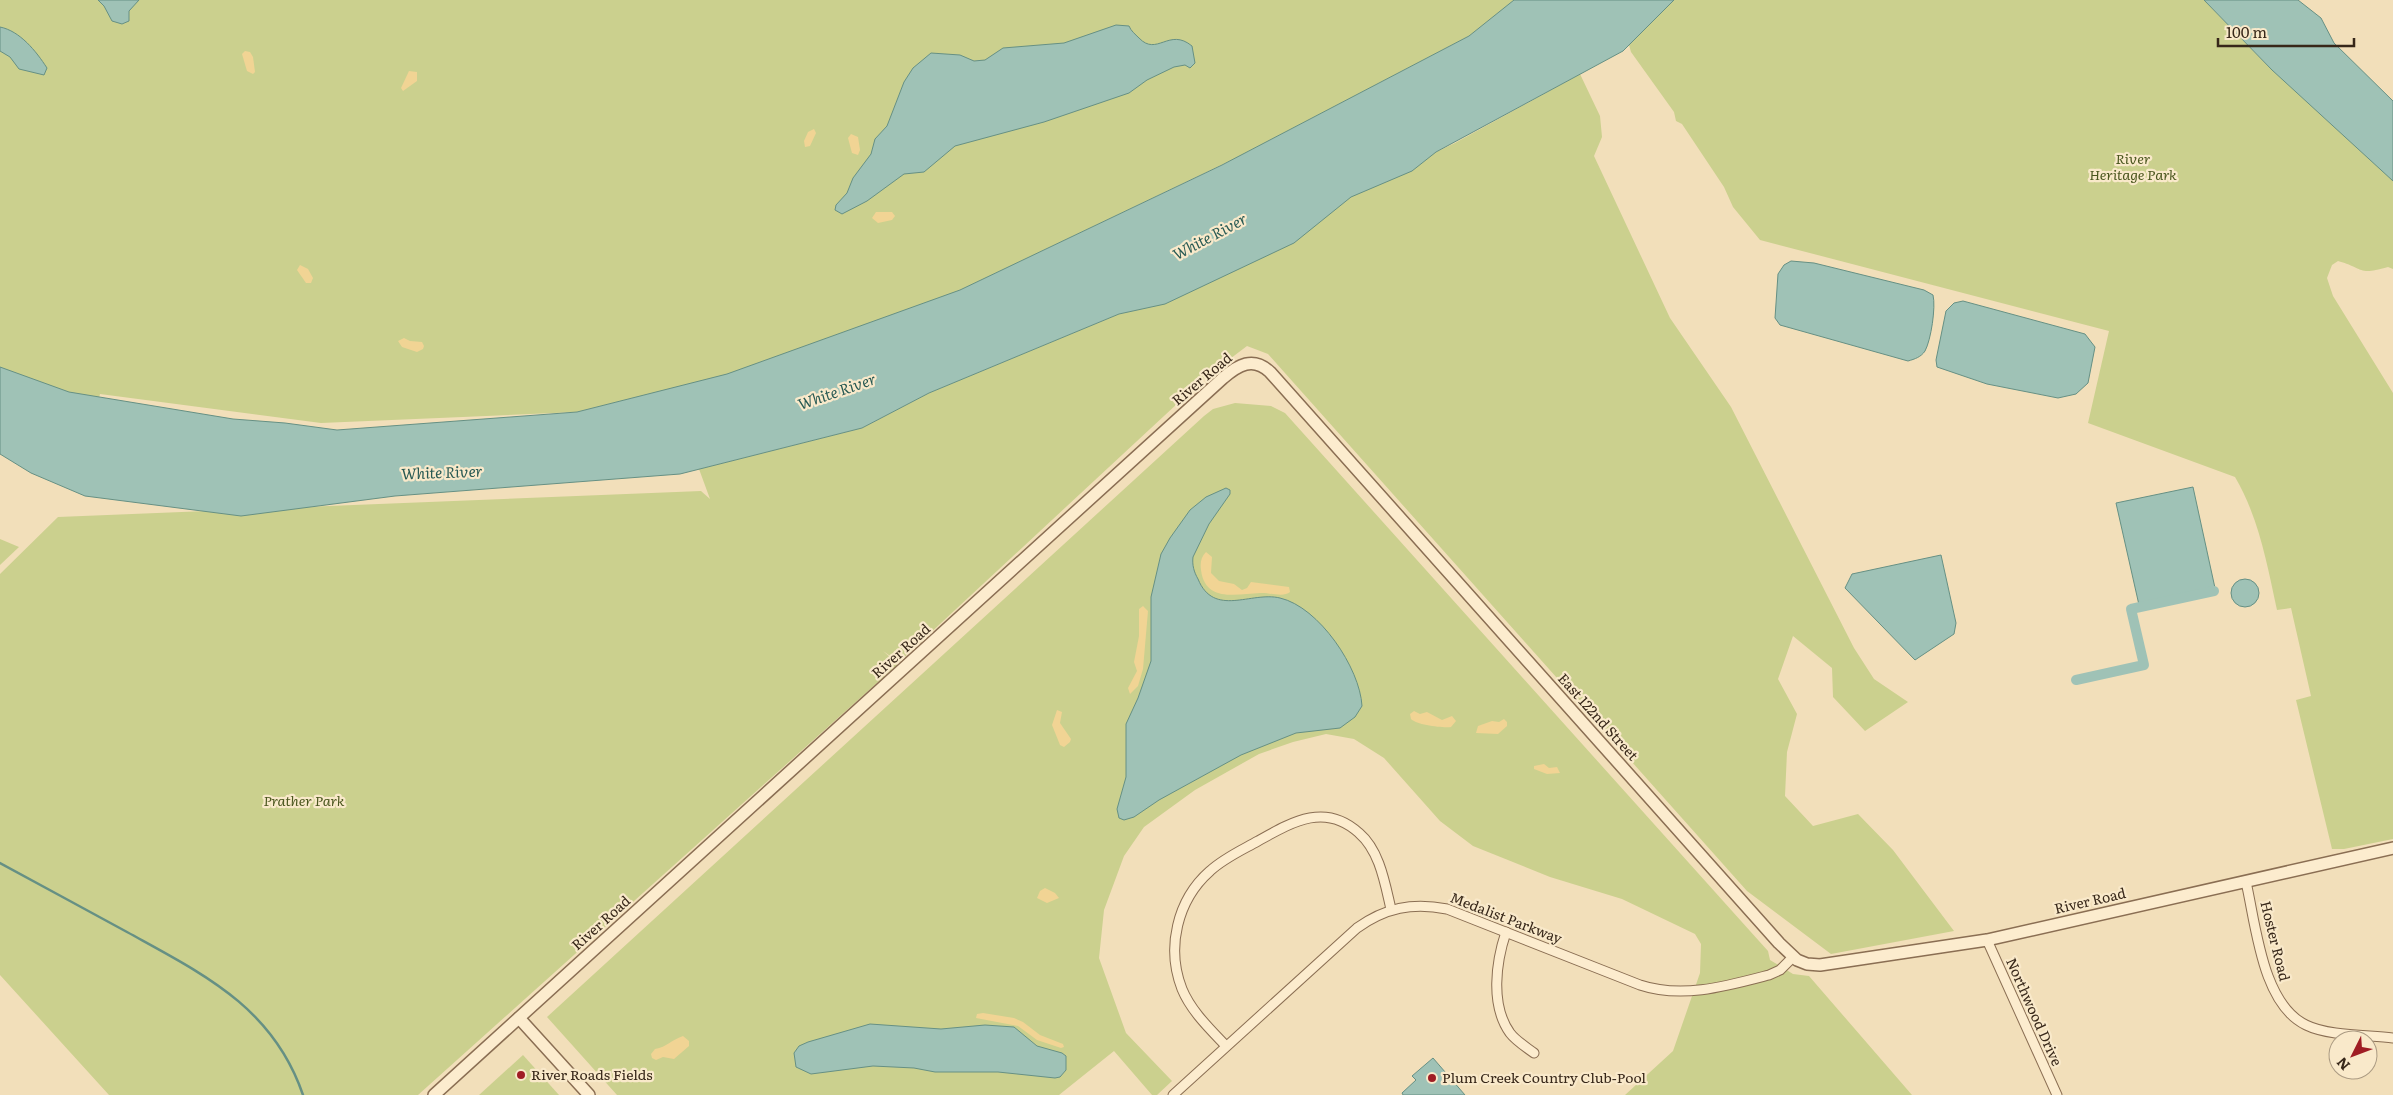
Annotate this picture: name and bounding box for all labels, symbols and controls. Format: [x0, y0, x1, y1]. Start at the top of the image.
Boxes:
scale bar [2218, 15, 2354, 47]
text: 100 m [2226, 20, 2267, 43]
park label: River Heritage Park [2089, 148, 2177, 184]
water label: White River [1168, 206, 1251, 265]
street label: River Road [1167, 347, 1236, 409]
water label: White River [794, 366, 879, 415]
water label: White River [401, 459, 483, 484]
street label: River Road [867, 618, 934, 682]
street label: East 122nd Street [1554, 668, 1644, 765]
park label: Prather Park [264, 790, 345, 810]
street label: River Road [2052, 882, 2128, 918]
street label: Medalist Parkway [1448, 887, 1566, 948]
street label: River Road [567, 890, 634, 954]
street label: Hoster Road [2256, 899, 2296, 983]
street label: Northwood Drive [2002, 954, 2068, 1069]
north arrow [2328, 1030, 2378, 1080]
text: N [2331, 1053, 2354, 1075]
place label: River Roads Fields [531, 1064, 653, 1084]
place label: Plum Creek Country Club-Pool [1442, 1067, 1646, 1087]
marker: River Roads Fields [515, 1069, 527, 1081]
marker: Plum Creek Country Club-Pool [1426, 1072, 1438, 1084]

